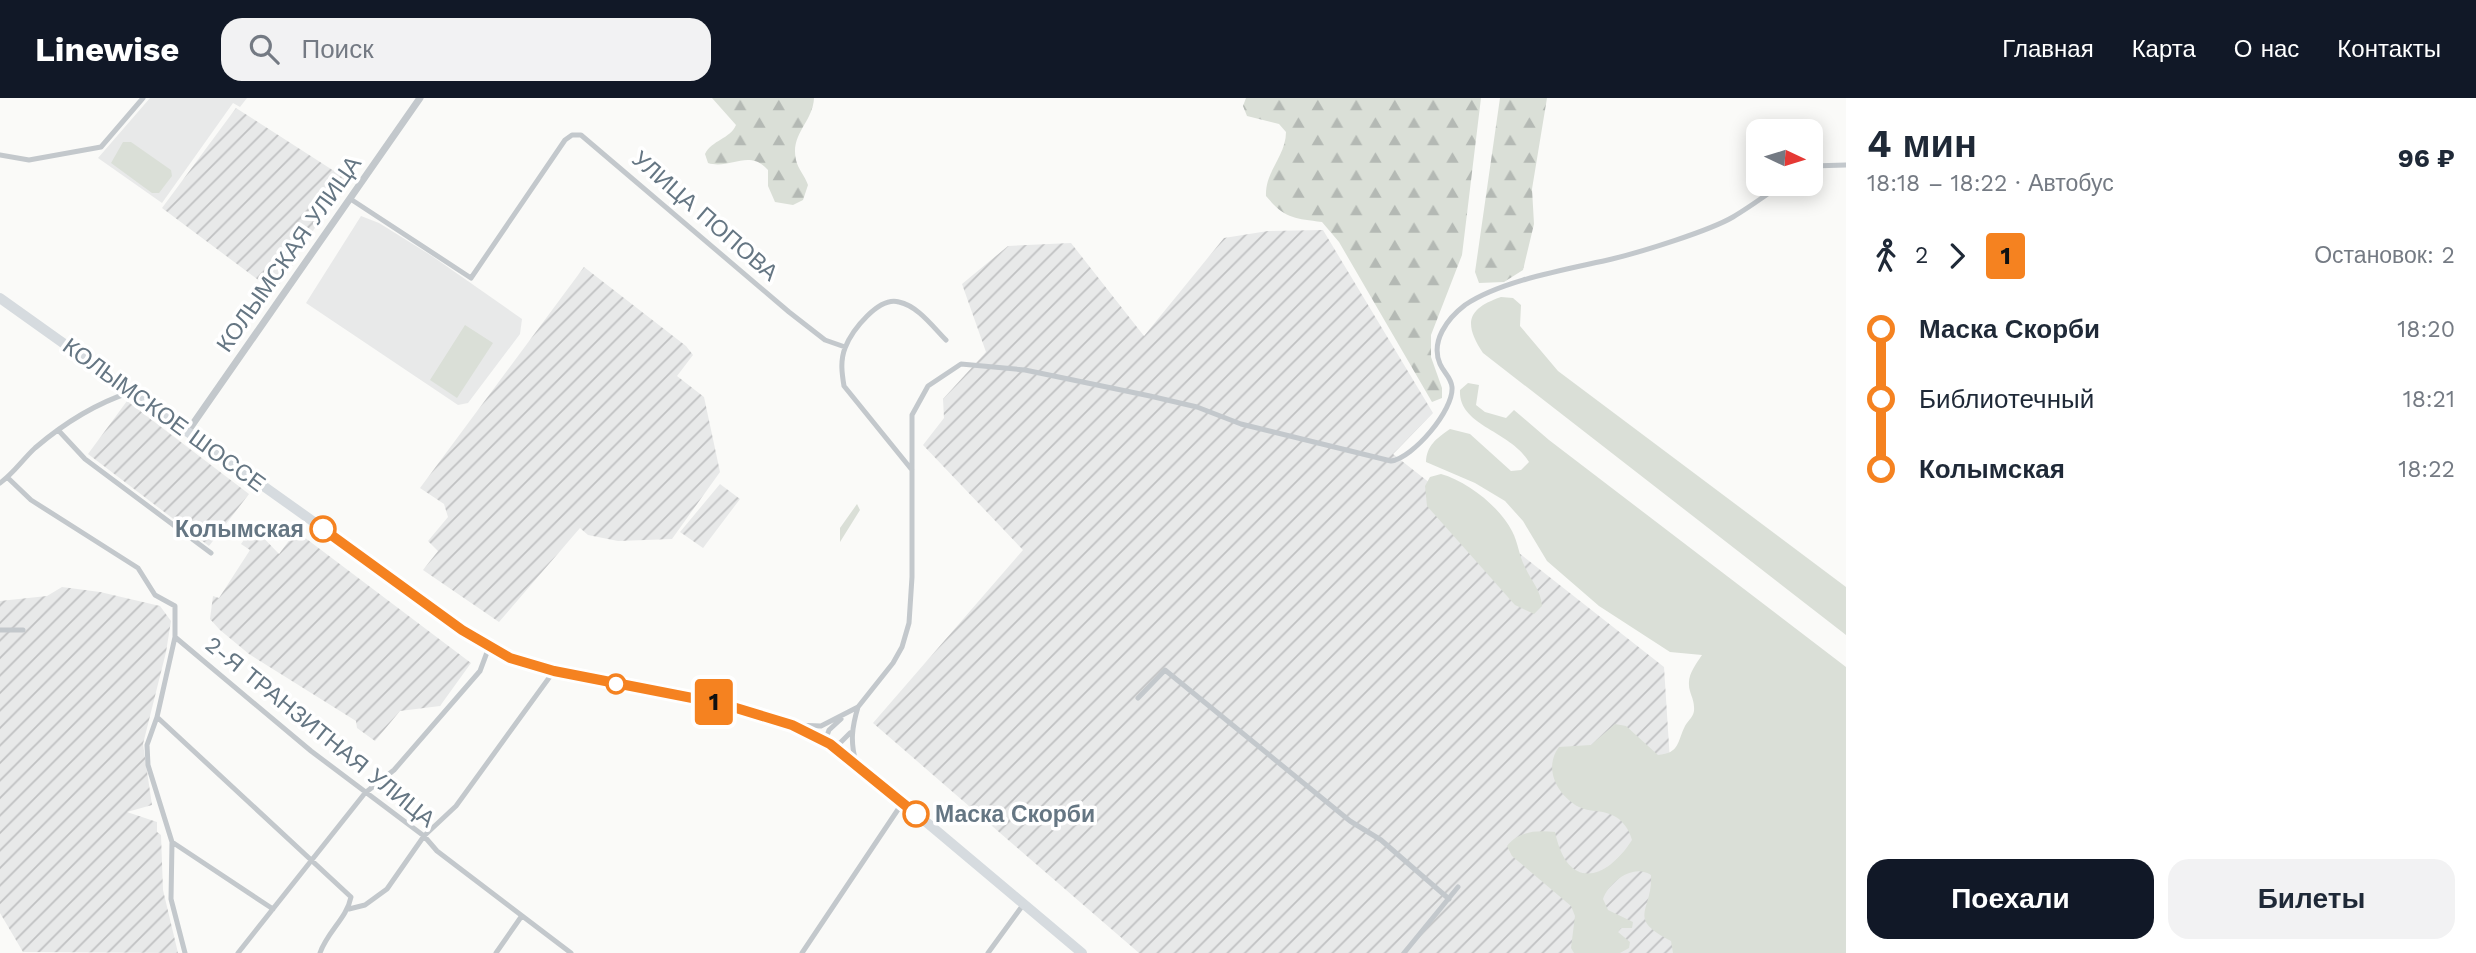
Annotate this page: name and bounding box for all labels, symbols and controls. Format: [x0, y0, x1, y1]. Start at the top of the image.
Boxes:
search box [221, 18, 711, 81]
text: Linewise [35, 30, 179, 69]
icon: search [245, 30, 283, 68]
text: Поиск [301, 34, 374, 64]
text: Главная [2002, 35, 2094, 63]
text: Карта [2132, 35, 2196, 63]
text: О нас [2234, 35, 2299, 63]
text: Контакты [2337, 35, 2441, 63]
north arrow [1746, 119, 1824, 196]
map controls [1746, 119, 1823, 196]
text: 4 мин [1867, 122, 1977, 166]
text: 96 ₽ [2398, 143, 2455, 173]
street label: УЛИЦА ПОПОВА [627, 145, 784, 287]
street label: КОЛЫМСКАЯ УЛИЦА [211, 150, 367, 357]
text: 18:18 – 18:22 · Автобус [1867, 170, 2114, 197]
icon: walk [1867, 237, 1905, 275]
icon: forward [1938, 237, 1976, 275]
text: 2 [1915, 242, 1928, 269]
text: 1 [2000, 242, 2011, 270]
text: Остановок: 2 [2314, 242, 2455, 269]
text: Маска Скорби [1919, 314, 2100, 344]
text: 18:20 [2397, 316, 2455, 343]
street label: КОЛЫМСКОЕ ШОССЕ [57, 332, 271, 498]
text: Библиотечный [1919, 384, 2094, 414]
text: 18:21 [2403, 386, 2455, 413]
text: Колымская [1919, 454, 2065, 484]
text: 18:22 [2398, 456, 2455, 483]
place label: Колымская [175, 516, 304, 543]
marker: Колымская [310, 516, 336, 542]
street label: 2-Я ТРАНЗИТНАЯ УЛИЦА [200, 631, 441, 833]
unlabelled marker [606, 674, 626, 694]
line badge: 1 [691, 679, 737, 725]
text: 1 [709, 688, 719, 716]
marker: Маска Скорби [903, 801, 929, 827]
place label: Маска Скорби [935, 801, 1095, 828]
button: Поехали [1867, 859, 2154, 939]
button: Билеты [2168, 859, 2455, 939]

